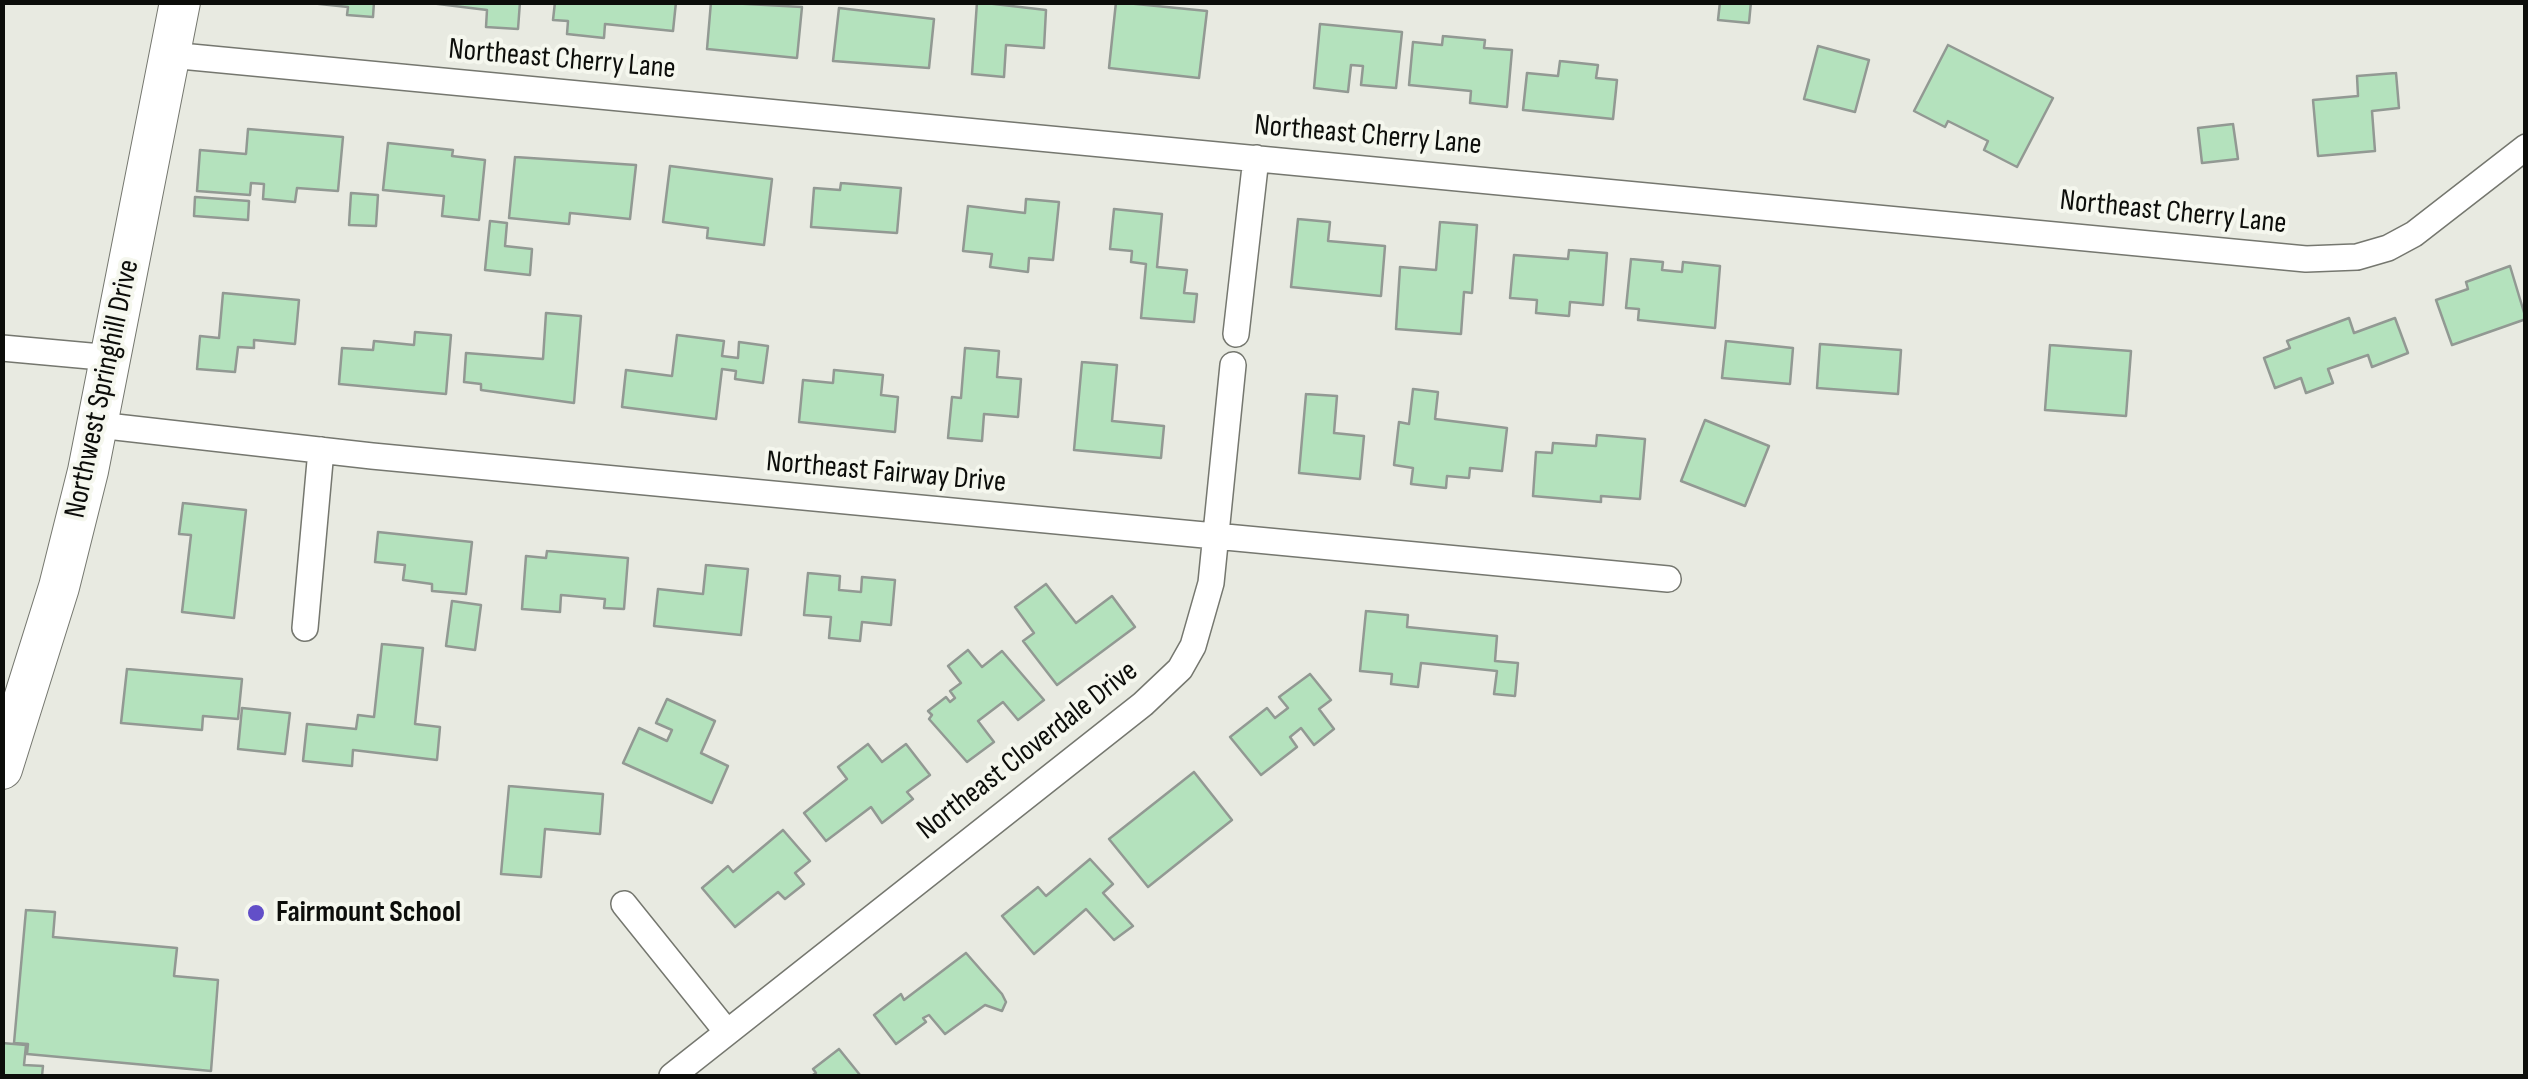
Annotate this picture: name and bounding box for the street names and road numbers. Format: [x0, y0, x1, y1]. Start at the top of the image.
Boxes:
street label: Northeast Cherry Lane [447, 32, 677, 88]
street label: Northeast Cherry Lane [1253, 108, 1483, 164]
street label: Northeast Cherry Lane [2058, 183, 2288, 243]
street label: Northwest Springhill Drive [58, 257, 148, 521]
street label: Northeast Fairway Drive [765, 445, 1007, 501]
street label: Northeast Cloverdale Drive [911, 654, 1145, 848]

